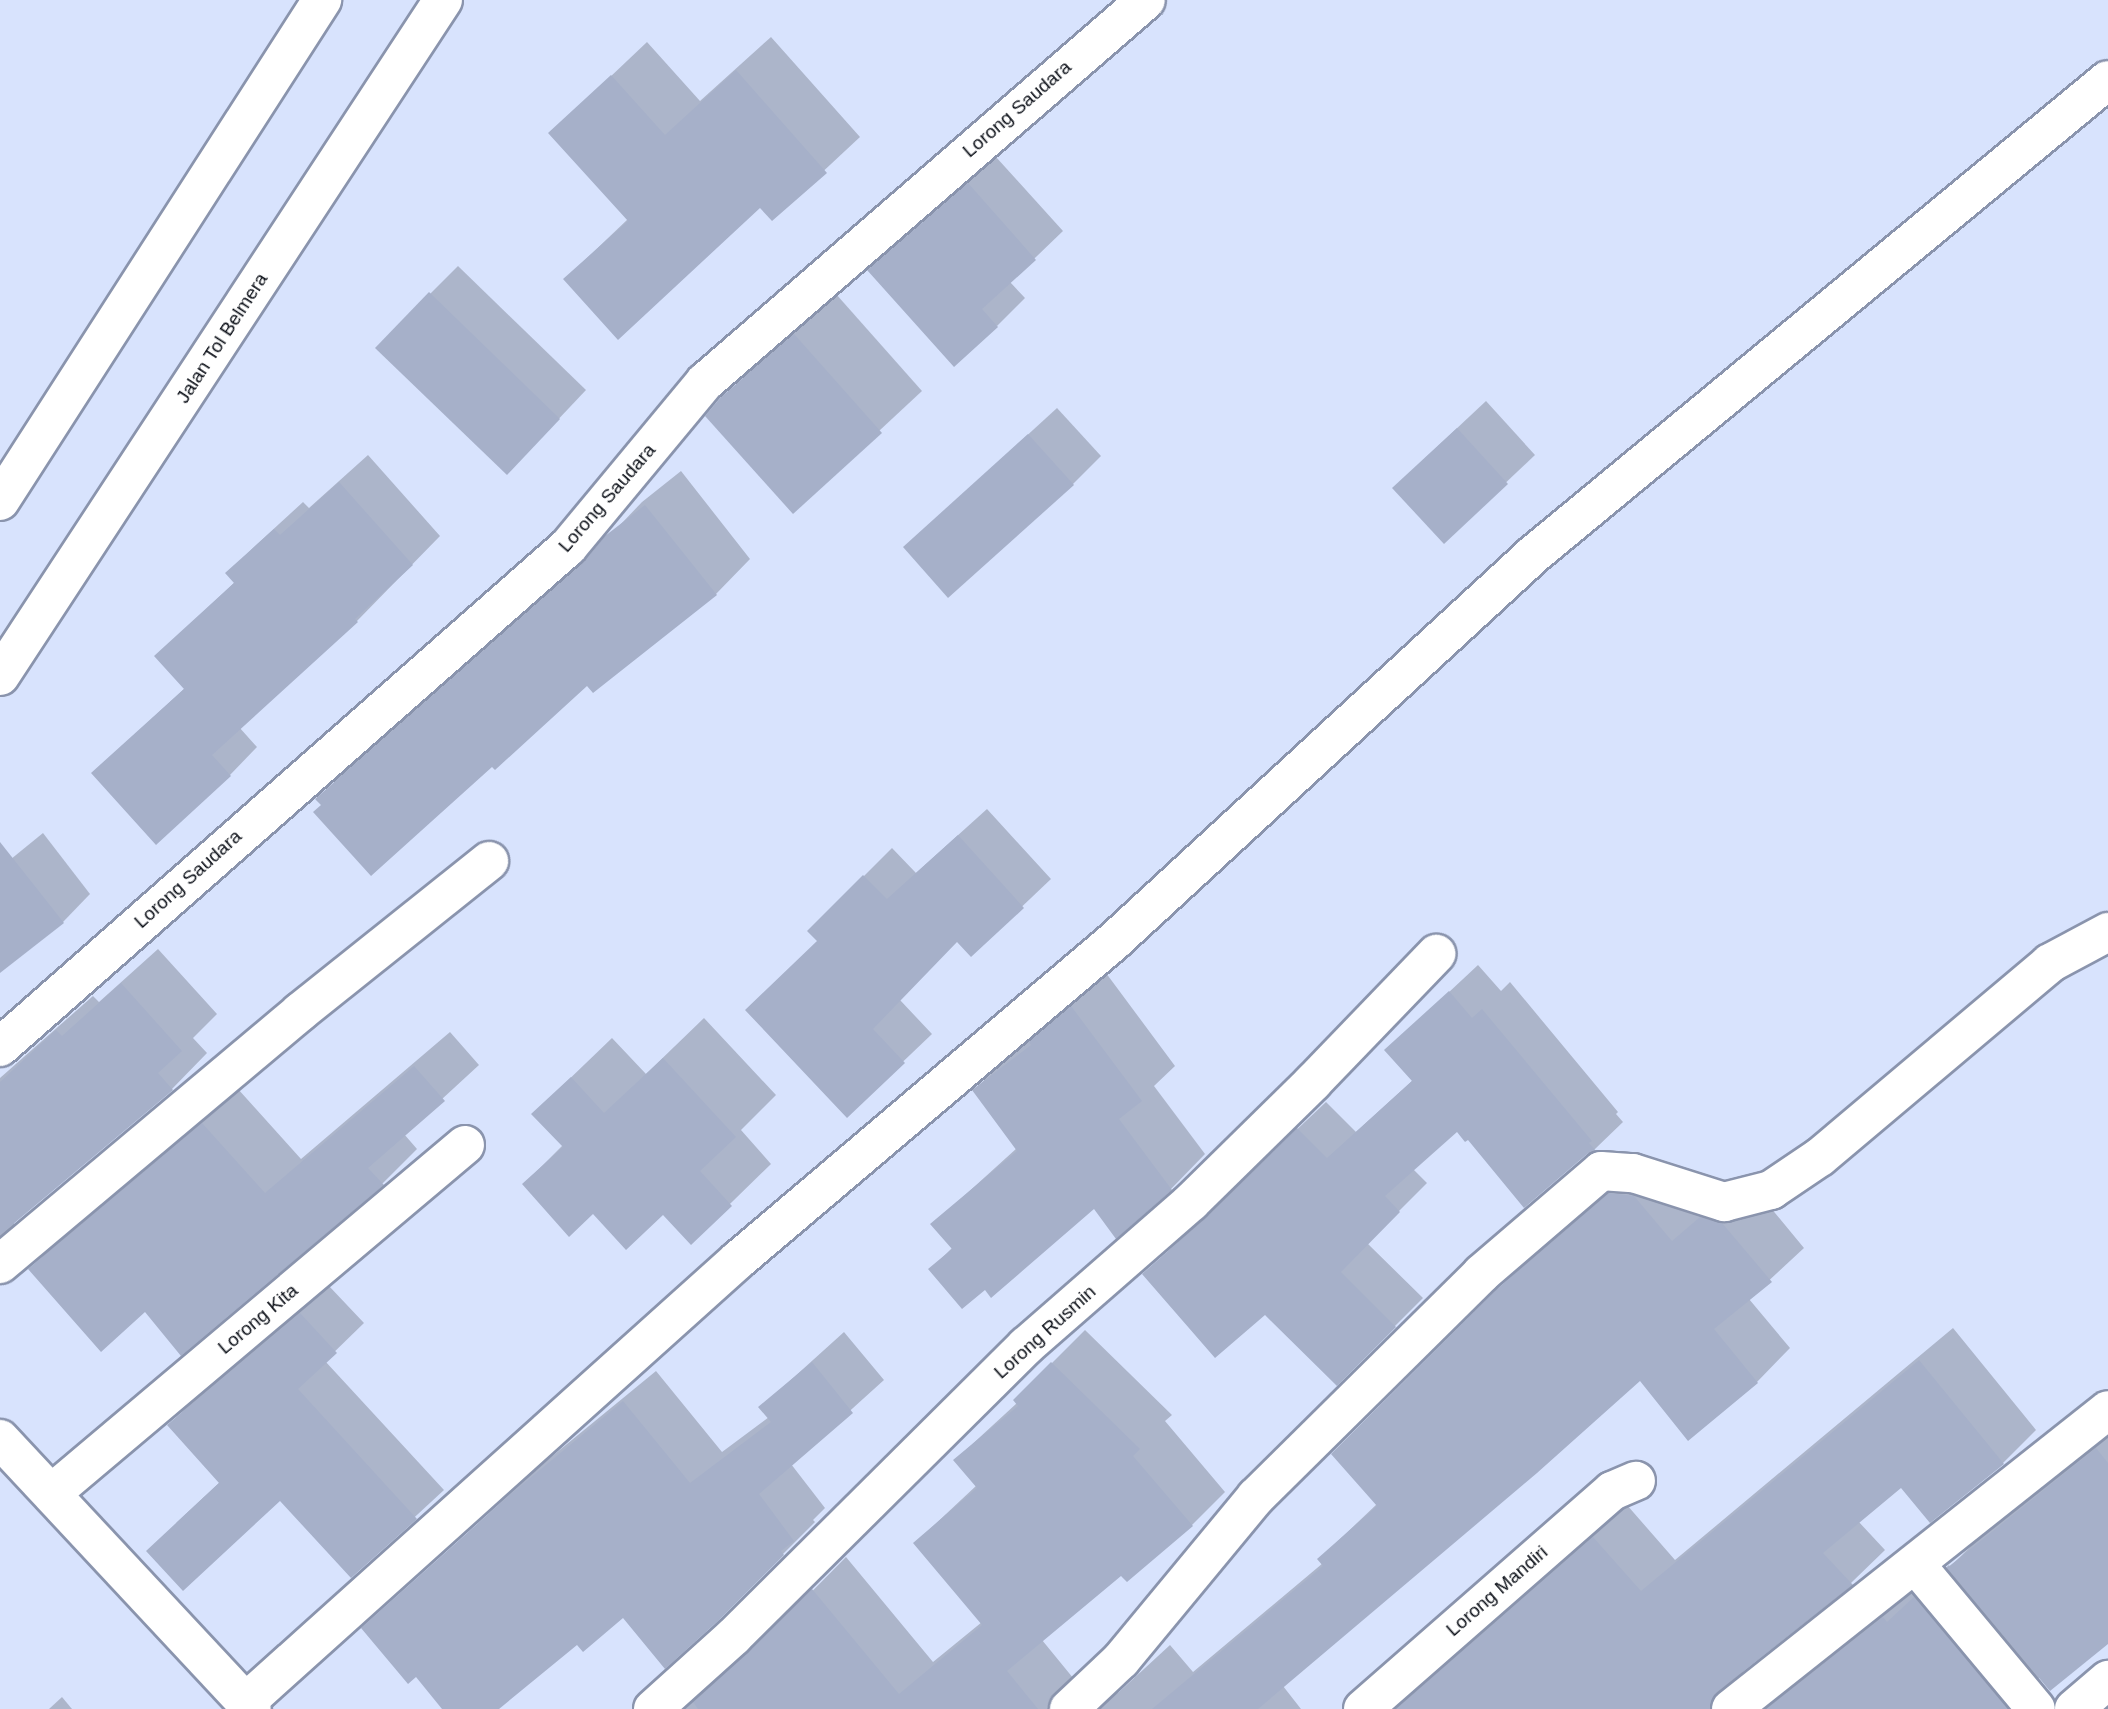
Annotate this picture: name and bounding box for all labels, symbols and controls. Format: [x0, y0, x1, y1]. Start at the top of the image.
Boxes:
street label: Lorong Saudara [958, 56, 1076, 162]
street label: Jalan Tol Belmera [171, 268, 273, 408]
street label: Lorong Saudara [554, 439, 660, 557]
street label: Lorong Saudara [130, 825, 246, 933]
street label: Lorong Kita [213, 1279, 303, 1359]
street label: Lorong Rusmin [989, 1280, 1101, 1384]
street label: Lorong Mandiri [1442, 1541, 1552, 1641]

